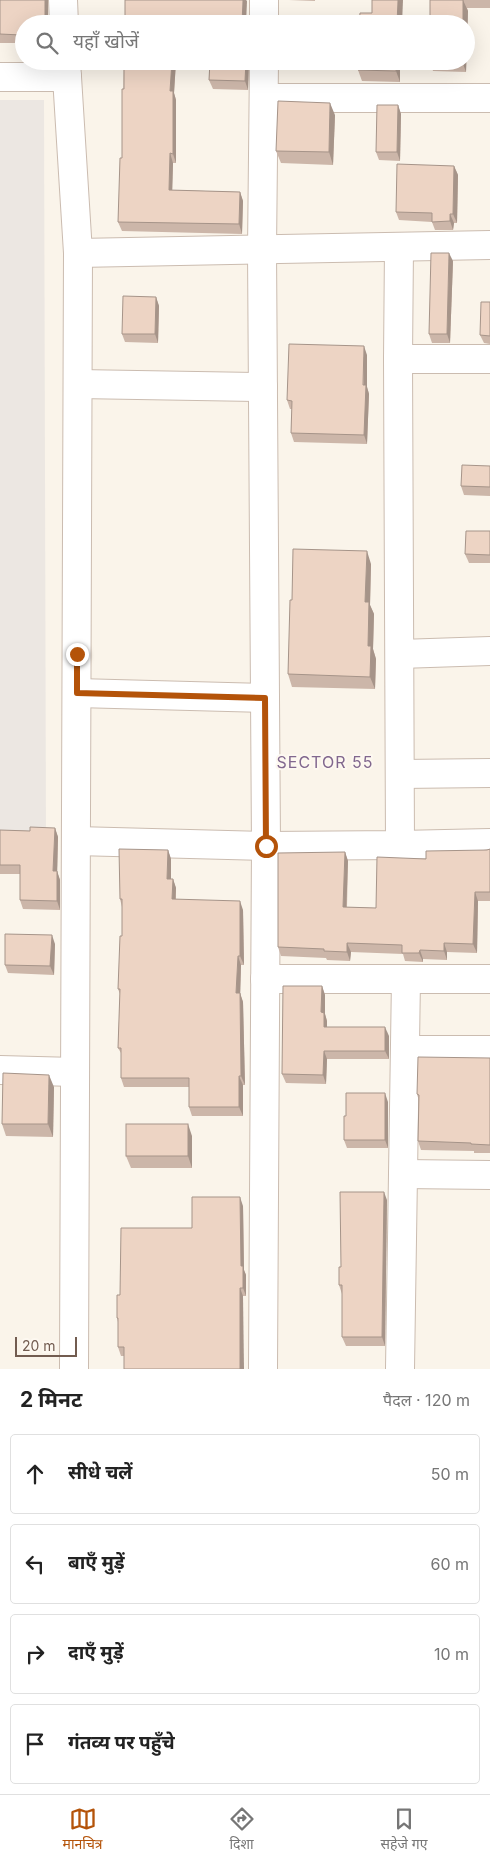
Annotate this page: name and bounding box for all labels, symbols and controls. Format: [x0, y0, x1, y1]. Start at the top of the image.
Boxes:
search box [15, 15, 475, 70]
icon: search [33, 29, 61, 57]
text: यहाँ खोजें [73, 30, 139, 53]
route end [66, 643, 89, 666]
district label: SECTOR 55 [277, 752, 373, 772]
route start [255, 835, 278, 858]
scale bar [15, 1334, 78, 1357]
text: 20 m [22, 1337, 56, 1354]
text: 2 मिनट [20, 1387, 82, 1412]
text: पैदल · 120 m [383, 1390, 470, 1410]
icon: ahead [21, 1460, 49, 1488]
text: सीधे चलें [68, 1461, 132, 1484]
text: 50 m [431, 1464, 469, 1484]
icon: left [21, 1550, 49, 1578]
text: बाएँ मुड़ें [68, 1551, 125, 1574]
text: 60 m [430, 1554, 469, 1574]
icon: right [21, 1640, 49, 1668]
text: दाएँ मुड़ें [68, 1641, 124, 1664]
text: 10 m [434, 1644, 469, 1664]
icon: arrive [21, 1730, 49, 1758]
text: गंतव्य पर पहुँचे [68, 1731, 175, 1754]
tab: मानचित्र [63, 1805, 103, 1855]
tab: दिशा [228, 1805, 256, 1855]
tab: सहेजे गए [381, 1805, 427, 1855]

